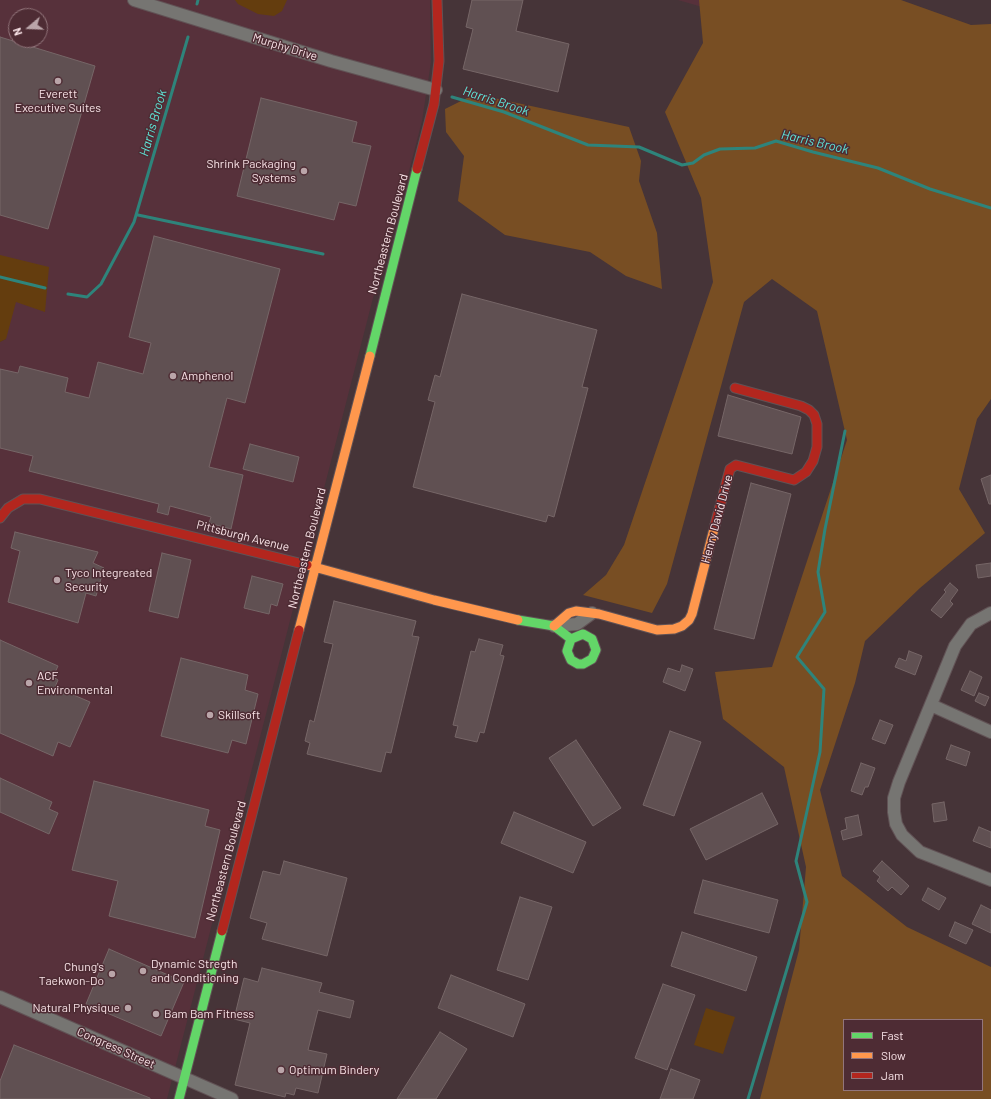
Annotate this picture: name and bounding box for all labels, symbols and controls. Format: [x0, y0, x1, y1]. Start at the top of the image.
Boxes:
north arrow [8, 8, 48, 48]
text: N [10, 26, 24, 37]
street label: Murphy Drive [251, 30, 319, 64]
marker: Everett Executive Suites [53, 76, 63, 86]
water label: Harris Brook [461, 83, 531, 119]
place label: Everett Executive Suites [15, 87, 101, 115]
water label: Harris Brook [136, 88, 170, 158]
water label: Harris Brook [780, 127, 850, 157]
place label: Shrink Packaging Systems [206, 157, 296, 185]
marker: Shrink Packaging Systems [299, 166, 309, 176]
street label: Northeastern Boulevard [365, 172, 411, 296]
place label: Amphenol [181, 369, 233, 383]
marker: Amphenol [168, 371, 178, 381]
street label: Henry David Drive [698, 473, 736, 565]
street label: Northeastern Boulevard [285, 486, 329, 610]
street label: Pittsburgh Avenue [195, 517, 291, 555]
place label: Tyco Integreated Security [65, 566, 152, 594]
marker: Tyco Integreated Security [52, 575, 62, 585]
place label: ACF Environmental [37, 669, 113, 697]
marker: ACF Environmental [24, 678, 34, 688]
place label: Skillsoft [218, 708, 260, 722]
marker: Skillsoft [205, 710, 215, 720]
street label: Northeastern Boulevard [203, 799, 249, 923]
place label: Dynamic Stregth and Conditioning [151, 957, 239, 985]
place label: Chung's Taekwon-Do [39, 960, 104, 988]
marker: Dynamic Stregth and Conditioning [138, 966, 148, 976]
marker: Chung's Taekwon-Do [107, 969, 117, 979]
place label: Natural Physique [32, 1001, 120, 1015]
marker: Natural Physique [123, 1003, 133, 1013]
place label: Bam Bam Fitness [164, 1007, 254, 1021]
marker: Bam Bam Fitness [151, 1009, 161, 1019]
legend [843, 1019, 983, 1091]
street label: Congress Street [75, 1024, 157, 1072]
text: Fast [881, 1028, 904, 1042]
text: Slow [881, 1048, 906, 1062]
place label: Optimum Bindery [289, 1063, 379, 1077]
marker: Optimum Bindery [276, 1065, 286, 1075]
text: Jam [881, 1068, 904, 1082]

